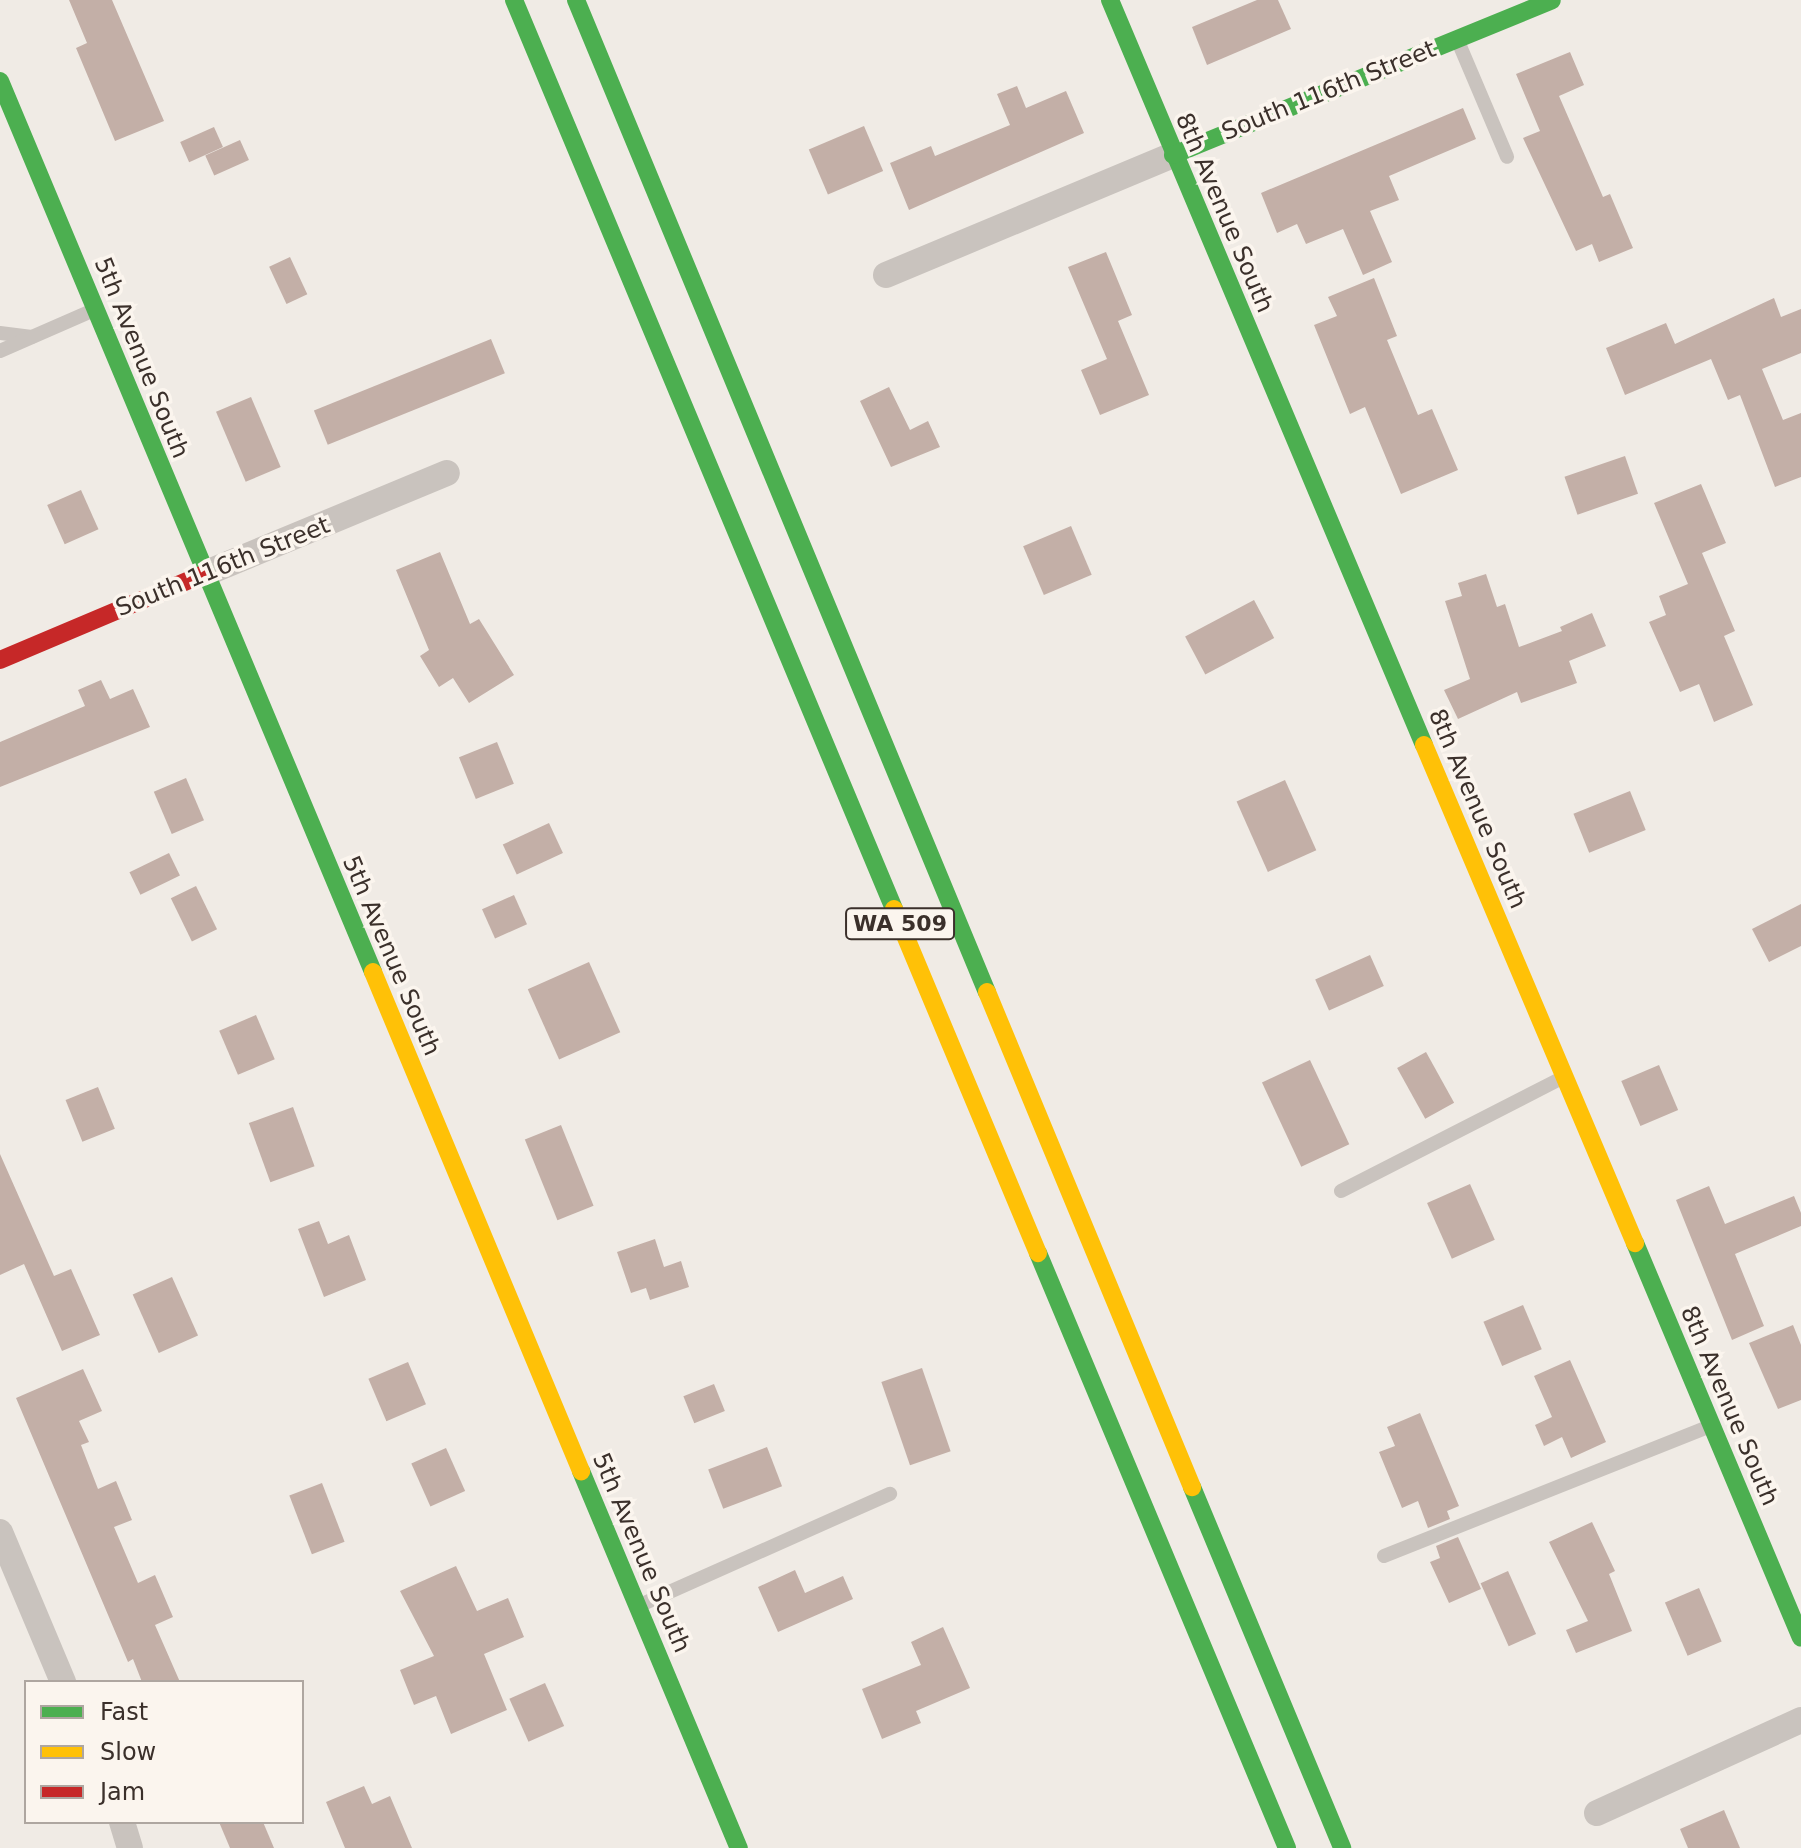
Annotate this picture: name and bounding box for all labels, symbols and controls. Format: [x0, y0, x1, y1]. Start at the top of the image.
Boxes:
street label: South 116th Street [1218, 35, 1440, 147]
street label: 8th Avenue South [1169, 109, 1279, 317]
street label: 5th Avenue South [88, 253, 194, 463]
street label: South 116th Street [112, 511, 334, 623]
street label: 8th Avenue South [1422, 705, 1532, 913]
street label: 5th Avenue South [336, 852, 446, 1060]
road number: WA 509 [844, 906, 956, 942]
street label: 8th Avenue South [1674, 1302, 1784, 1510]
street label: 5th Avenue South [586, 1449, 696, 1657]
legend [24, 1680, 304, 1824]
text: Fast [100, 1698, 148, 1726]
text: Slow [100, 1738, 156, 1766]
text: Jam [100, 1778, 145, 1806]

